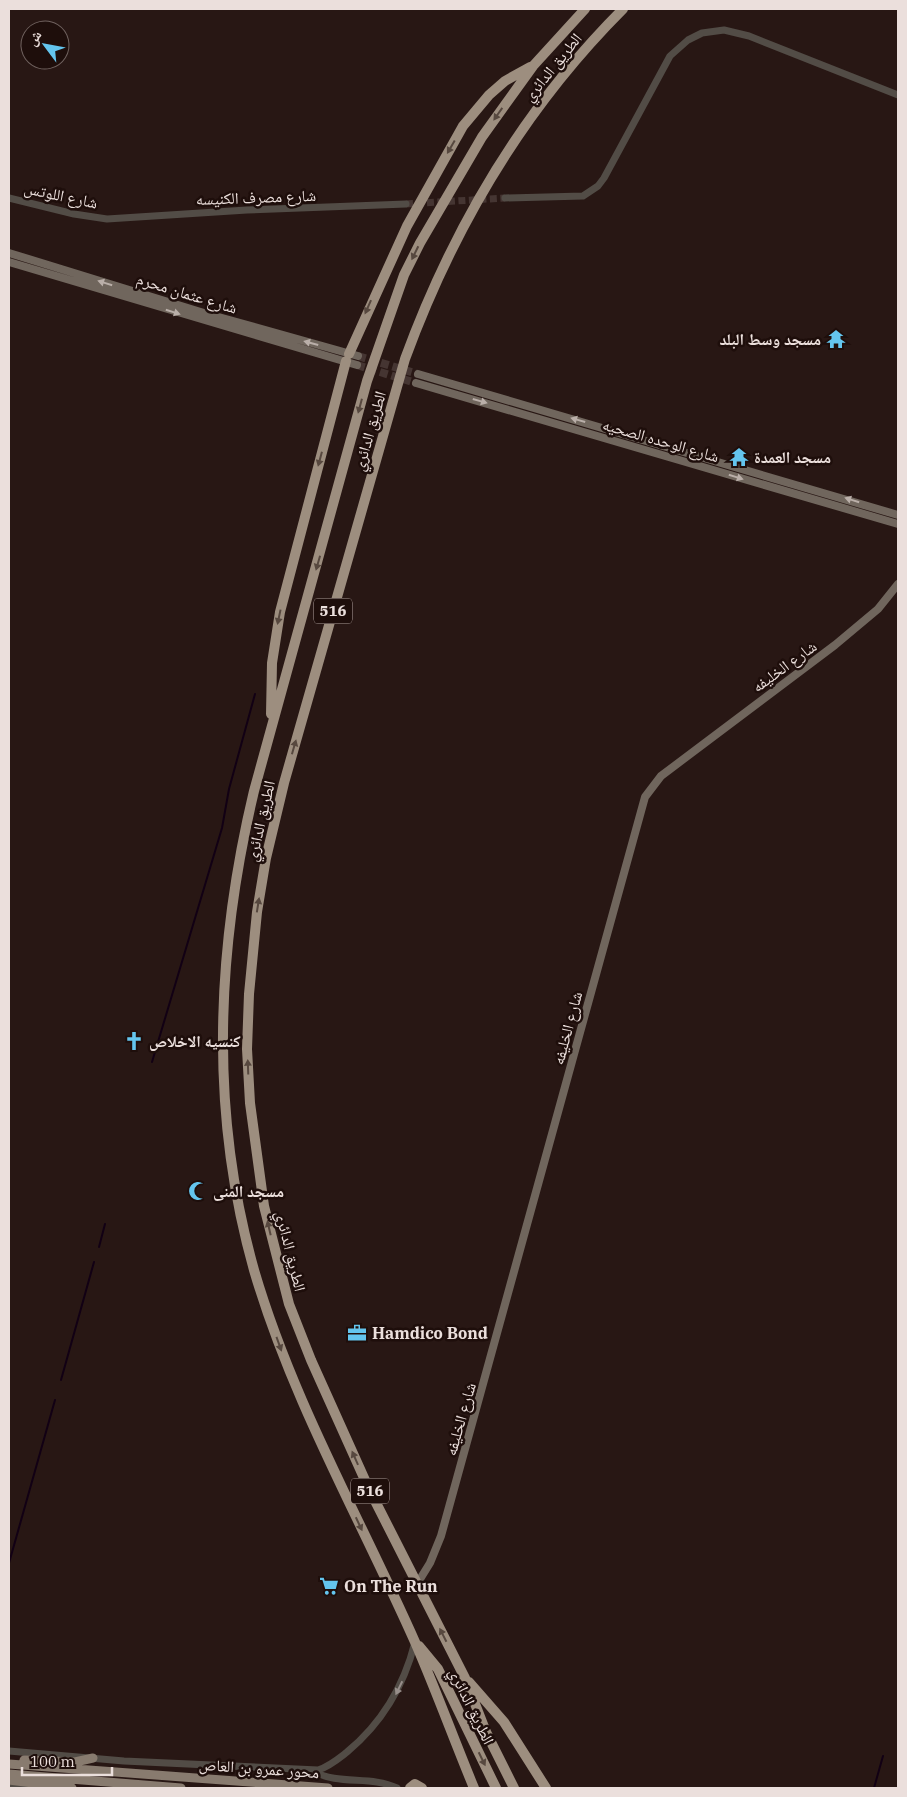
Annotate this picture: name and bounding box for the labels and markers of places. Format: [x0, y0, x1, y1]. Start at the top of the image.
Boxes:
temple icon: مسجد وسط البلد [825, 328, 847, 350]
place label: مسجد وسط البلد [720, 329, 821, 349]
temple icon: مسجد العمدة [728, 446, 750, 468]
place label: مسجد العمدة [754, 447, 831, 467]
church icon: كنسيه الاخلاص [123, 1030, 145, 1052]
place label: كنسيه الاخلاص [149, 1031, 241, 1051]
mosque icon: مسجد المنى [187, 1180, 209, 1202]
place label: مسجد المنى [213, 1181, 284, 1201]
office icon: Hamdico Bond [346, 1322, 368, 1344]
place label: Hamdico Bond [372, 1323, 488, 1343]
supermarket icon: On The Run [318, 1575, 340, 1597]
place label: On The Run [344, 1576, 438, 1596]

